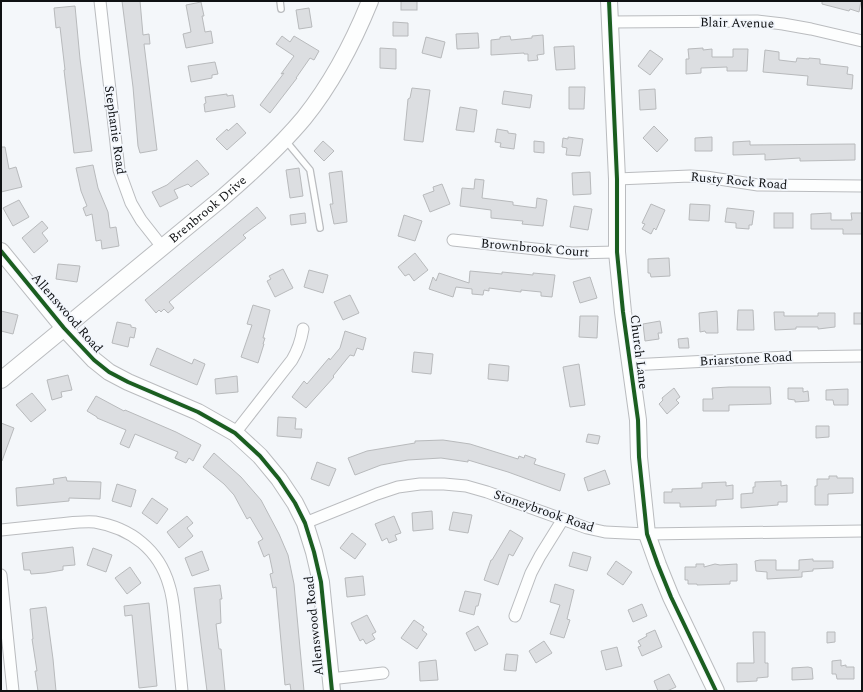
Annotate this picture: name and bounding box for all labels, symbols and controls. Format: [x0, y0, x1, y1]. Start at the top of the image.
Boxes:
street label: Blair Avenue [700, 12, 774, 34]
street label: Stephanie Road [99, 84, 131, 176]
street label: Rusty Rock Road [690, 167, 788, 195]
street label: Brenbrook Drive [164, 171, 251, 248]
street label: Brownbrook Court [480, 233, 590, 263]
street label: Allenswood Road [26, 269, 108, 357]
street label: Church Lane [625, 314, 653, 390]
street label: Briarstone Road [699, 347, 793, 371]
street label: Stoneybrook Road [491, 484, 597, 538]
street label: Allenswood Road [299, 575, 329, 677]

